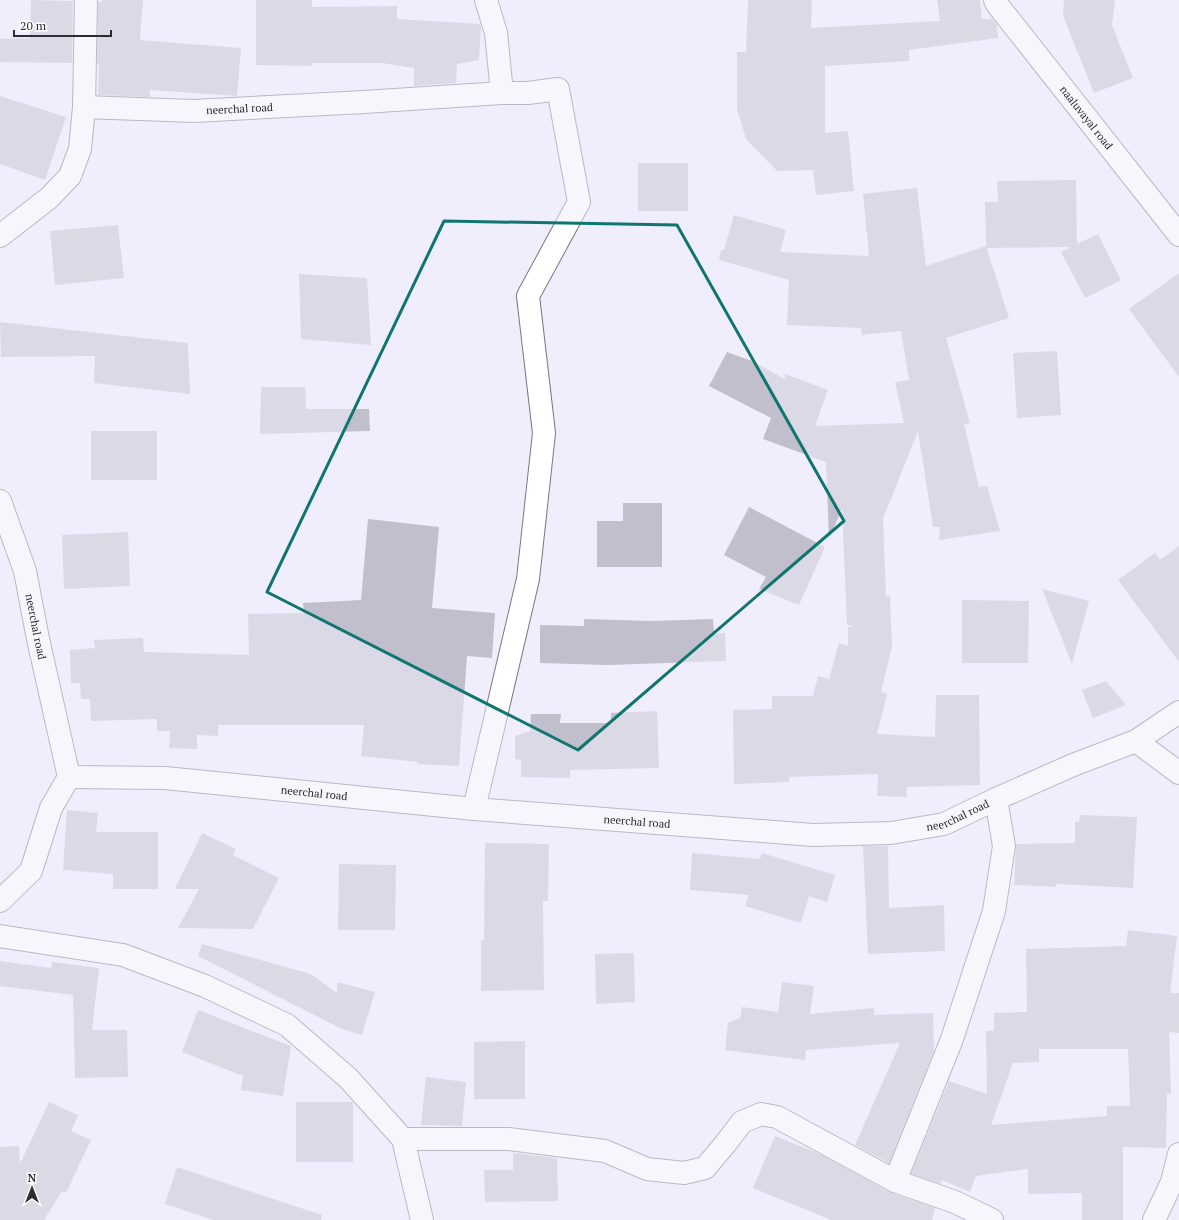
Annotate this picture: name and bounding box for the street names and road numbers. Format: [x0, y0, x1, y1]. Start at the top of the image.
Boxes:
street label: naaluvayal road [1057, 83, 1116, 152]
street label: neerchal road [206, 100, 273, 117]
street label: neerchal road [22, 592, 49, 661]
street label: neerchal road [280, 783, 348, 803]
street label: neerchal road [925, 796, 991, 834]
street label: neerchal road [603, 812, 671, 831]

